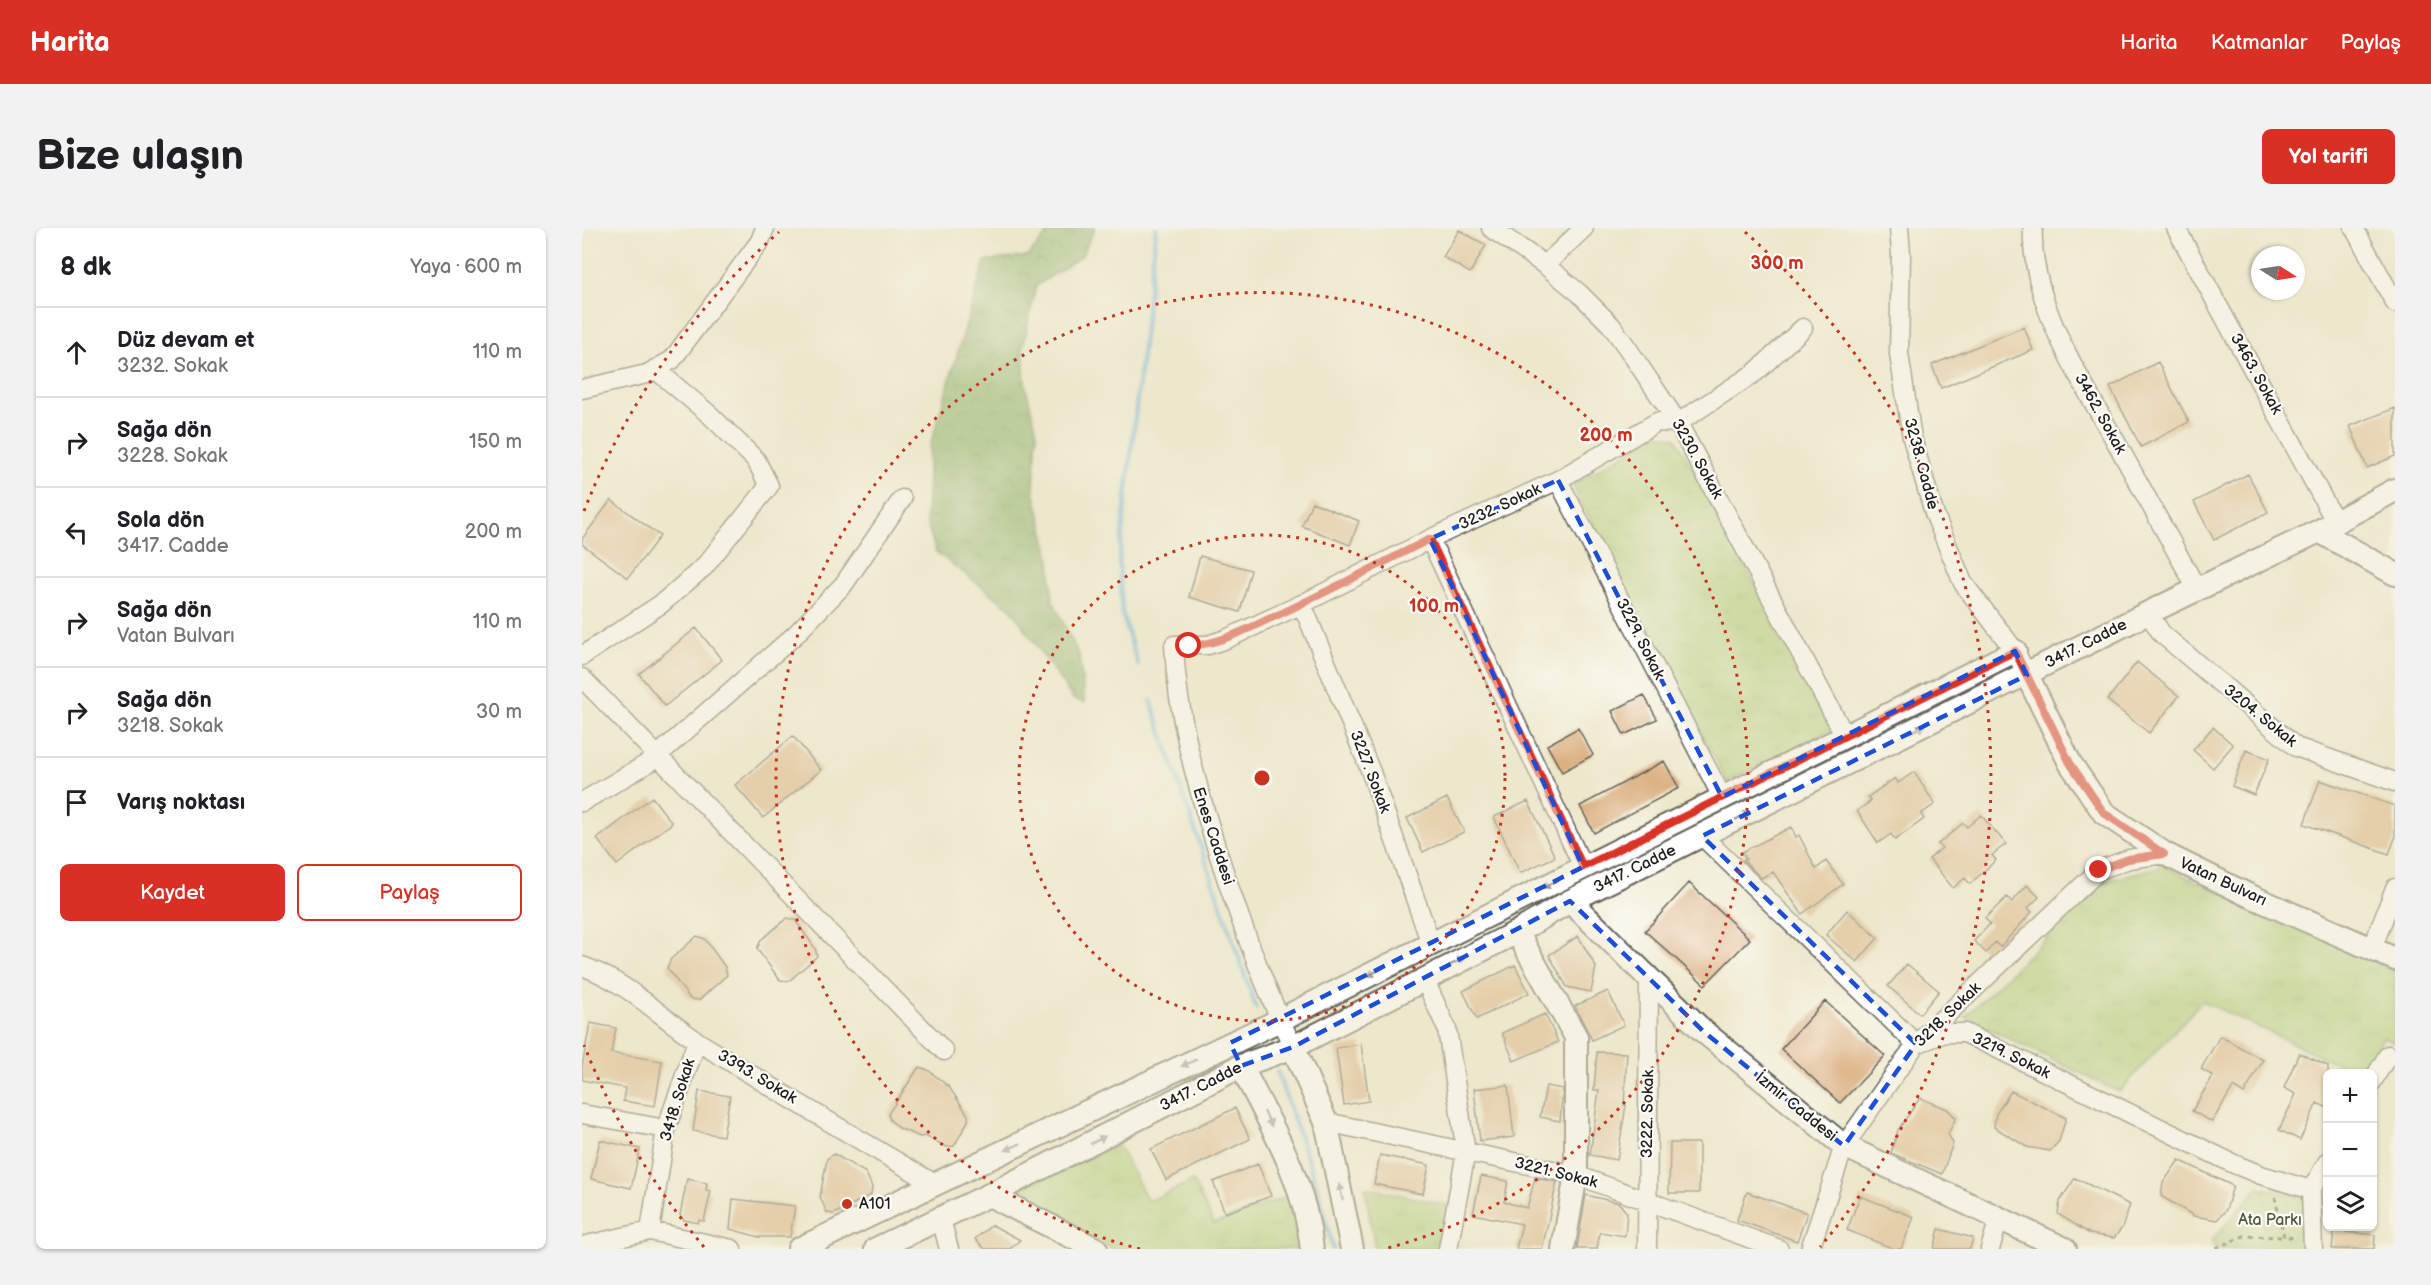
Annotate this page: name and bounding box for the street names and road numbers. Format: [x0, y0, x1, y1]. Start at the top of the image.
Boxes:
street label: 3463. Sokak [2226, 330, 2286, 418]
street label: 3462. Sokak [2070, 370, 2130, 458]
street label: 3230. Sokak [1667, 416, 1727, 502]
street label: 3238. Cadde [1900, 416, 1942, 512]
street label: 3232. Sokak [1456, 480, 1544, 534]
street label: 3229. Sokak [1611, 595, 1669, 683]
street label: 3417. Cadde [2042, 615, 2131, 673]
street label: 3204. Sokak [2220, 681, 2301, 751]
street label: 3227. Sokak [1346, 728, 1395, 816]
street label: Enes Caddesi [1188, 785, 1238, 887]
street label: 3417. Cadde [1591, 841, 1680, 897]
street label: Vatan Bulvarı [2176, 854, 2270, 910]
street label: 3218. Sokak [1911, 979, 1985, 1051]
street label: 3219. Sokak [1969, 1029, 2053, 1083]
street label: 3393. Sokak [714, 1046, 800, 1108]
street label: 3418. Sokak [656, 1056, 700, 1144]
street label: 3417. Cadde [1157, 1058, 1246, 1116]
street label: İzmir Caddesi [1751, 1067, 1842, 1146]
street label: 3222. Sokak [1638, 1069, 1658, 1158]
street label: 3221. Sokak [1512, 1153, 1600, 1193]

